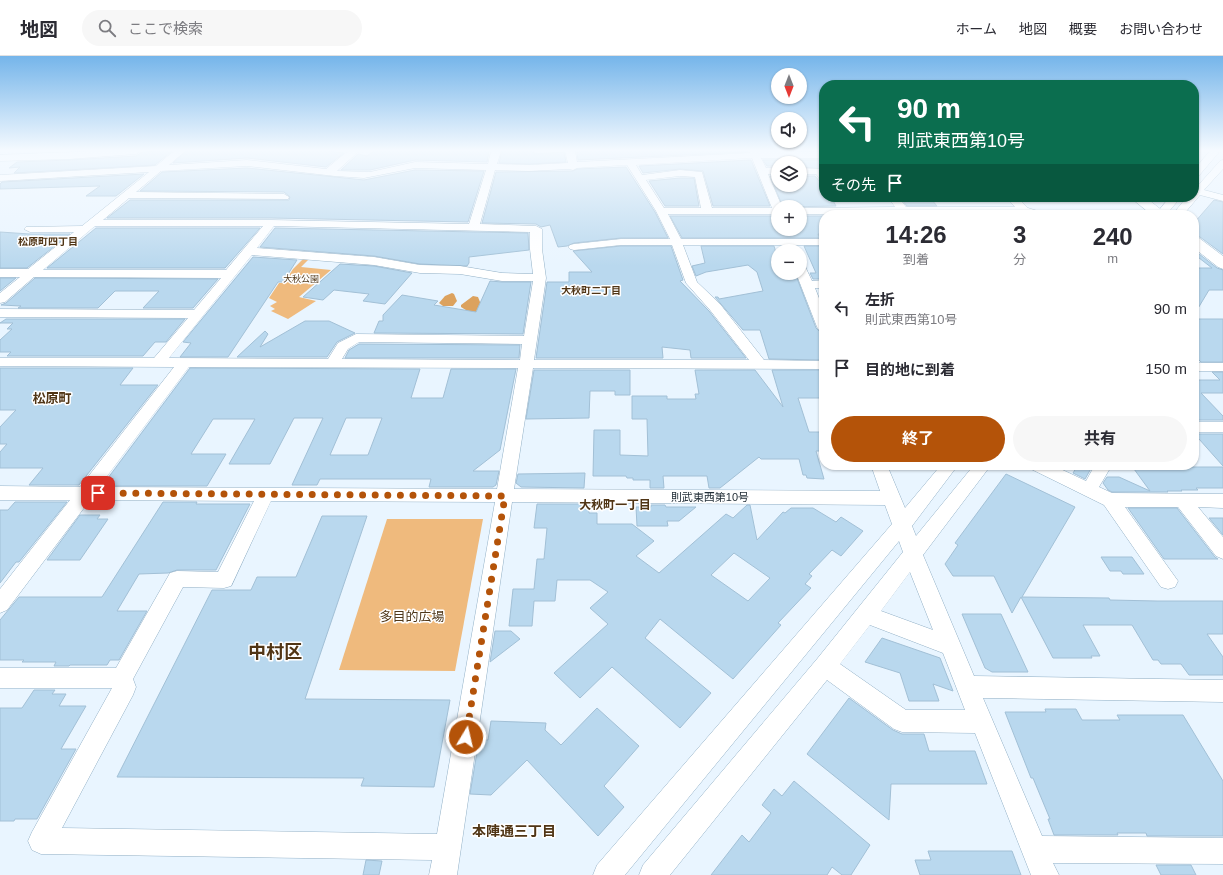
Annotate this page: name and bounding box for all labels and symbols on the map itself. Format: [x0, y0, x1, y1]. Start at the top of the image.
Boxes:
north arrow [771, 68, 807, 104]
district label: 松原町四丁目 [18, 236, 78, 247]
park label: 大秋公園 [283, 274, 319, 284]
district label: 大秋町二丁目 [561, 285, 621, 296]
district label: 松原町 [32, 391, 72, 406]
pin [81, 476, 115, 510]
street label: 則武東西第10号 [671, 491, 749, 503]
district label: 大秋町一丁目 [579, 498, 651, 512]
park label: 多目的広場 [379, 609, 445, 624]
district label: 中村区 [248, 642, 302, 662]
position arrow [445, 716, 487, 758]
district label: 本陣通三丁目 [472, 823, 556, 839]

